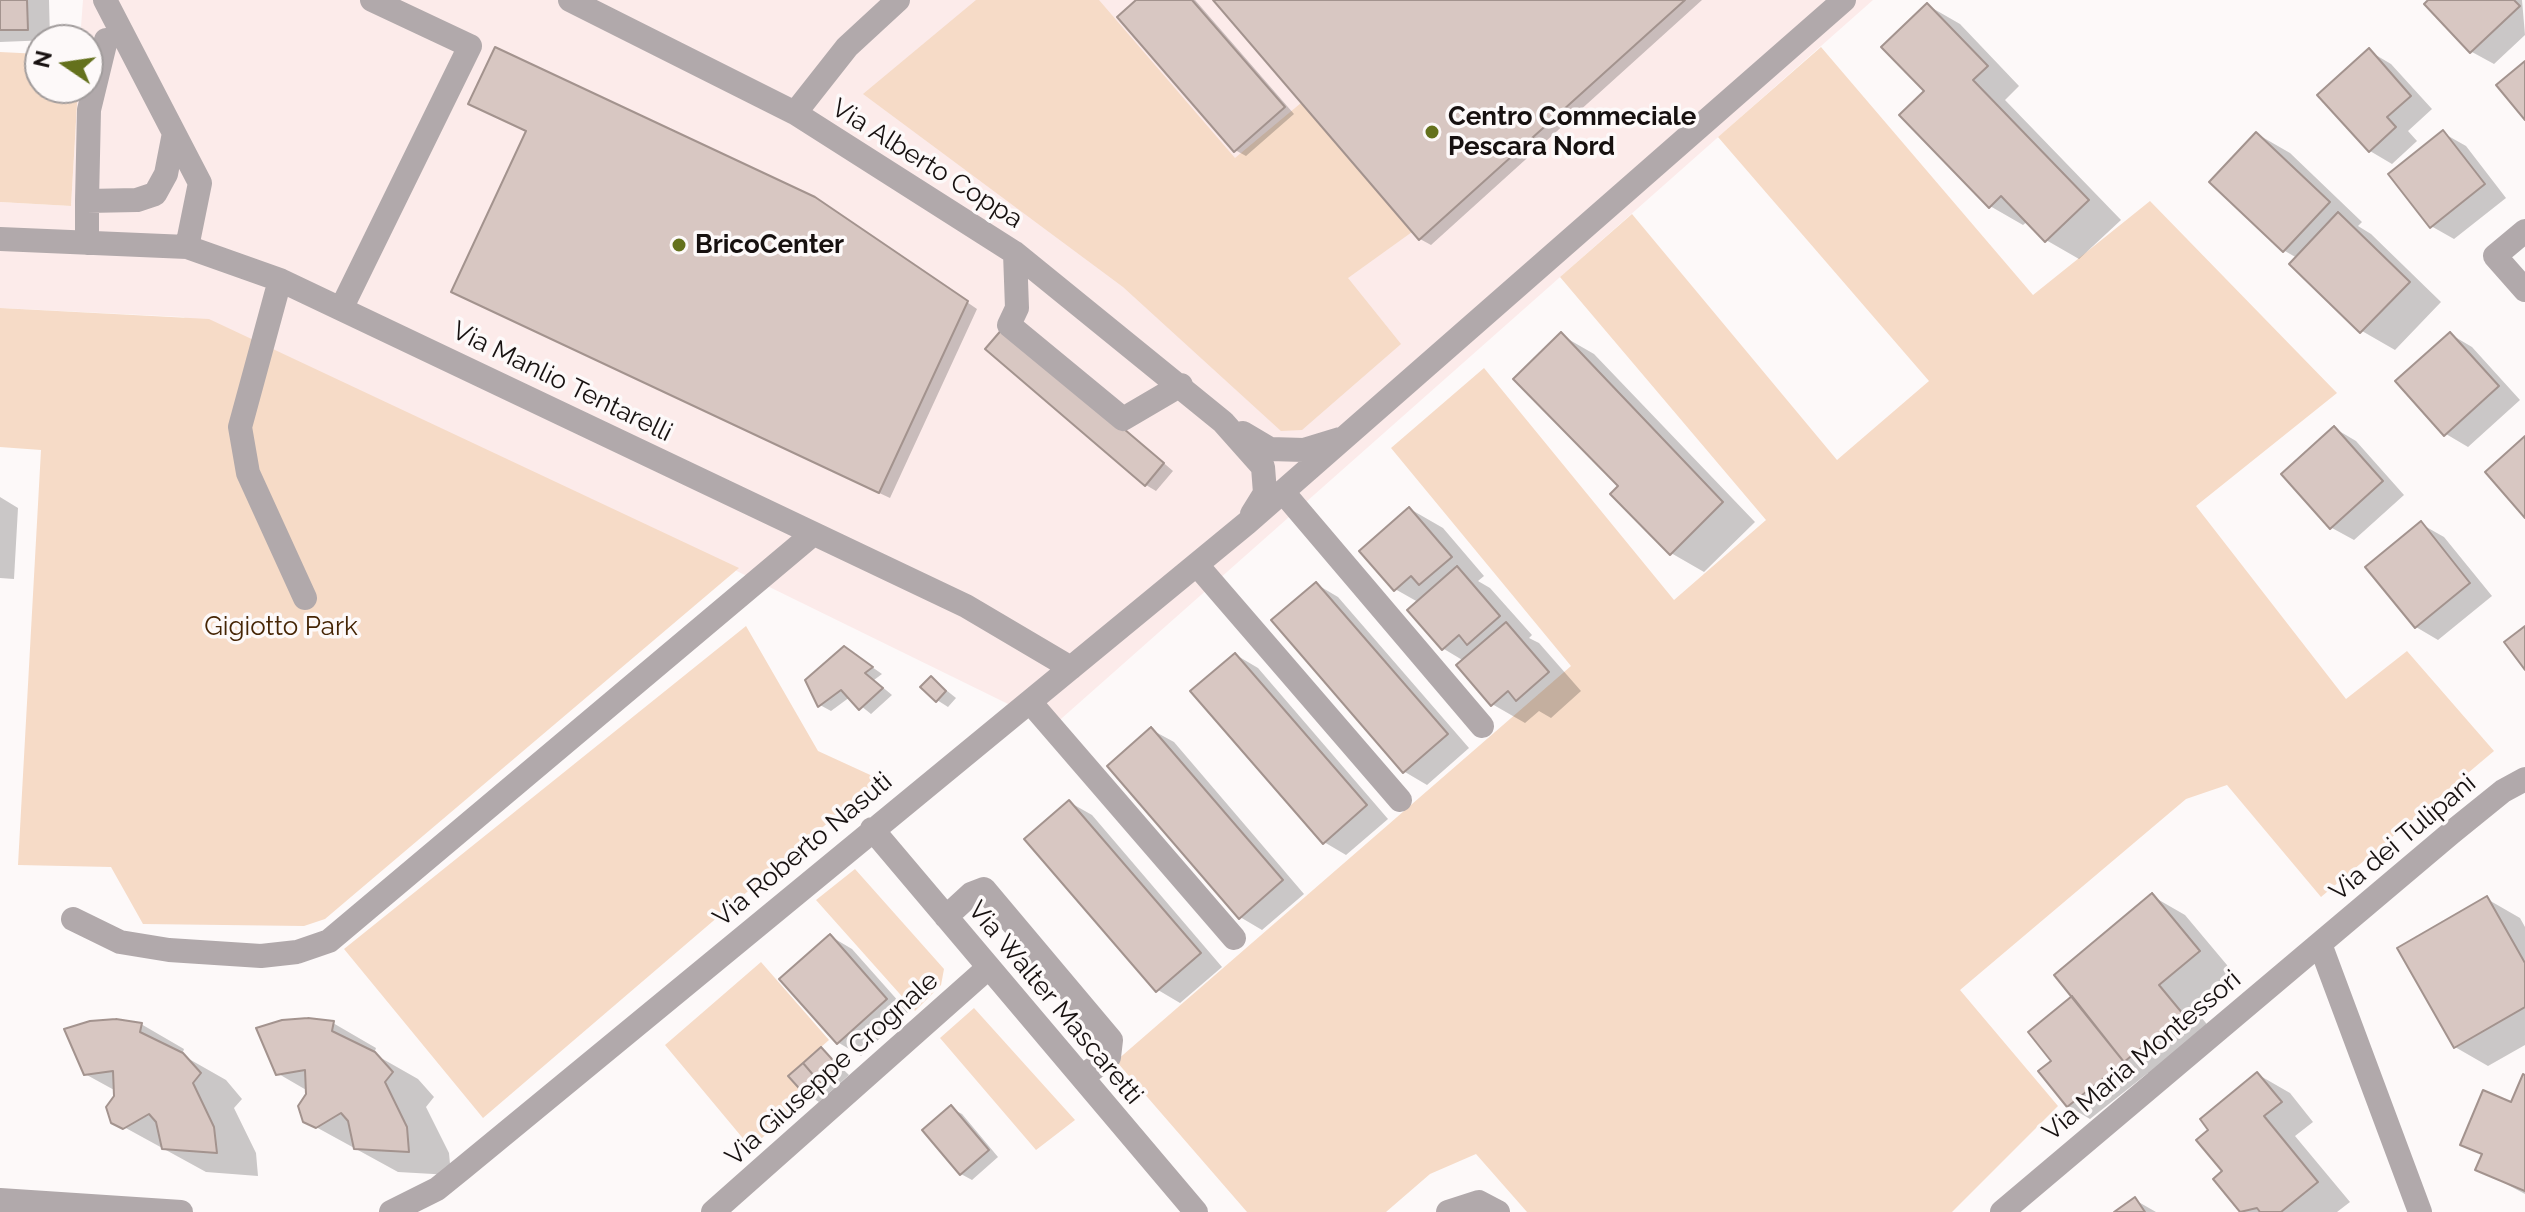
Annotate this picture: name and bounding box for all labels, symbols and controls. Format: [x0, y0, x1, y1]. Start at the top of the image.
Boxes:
north arrow [24, 24, 104, 104]
text: N [28, 48, 57, 70]
street label: Via Alberto Coppa [826, 93, 1028, 235]
place label: Centro Commeciale Pescara Nord [1448, 101, 1696, 162]
marker: Centro Commeciale Pescara Nord [1423, 123, 1441, 141]
place label: BricoCenter [695, 229, 844, 261]
marker: BricoCenter [670, 236, 688, 254]
street label: Via Manlio Tentarelli [447, 315, 677, 449]
park label: Gigiotto Park [204, 611, 358, 643]
street label: Via Roberto Nasuti [707, 766, 899, 934]
street label: Via dei Tulipani [2324, 768, 2482, 908]
street label: Via Walter Mascaretti [961, 895, 1149, 1111]
street label: Via Maria Montessori [2037, 964, 2247, 1148]
street label: Via Giuseppe Crognale [719, 965, 945, 1173]

